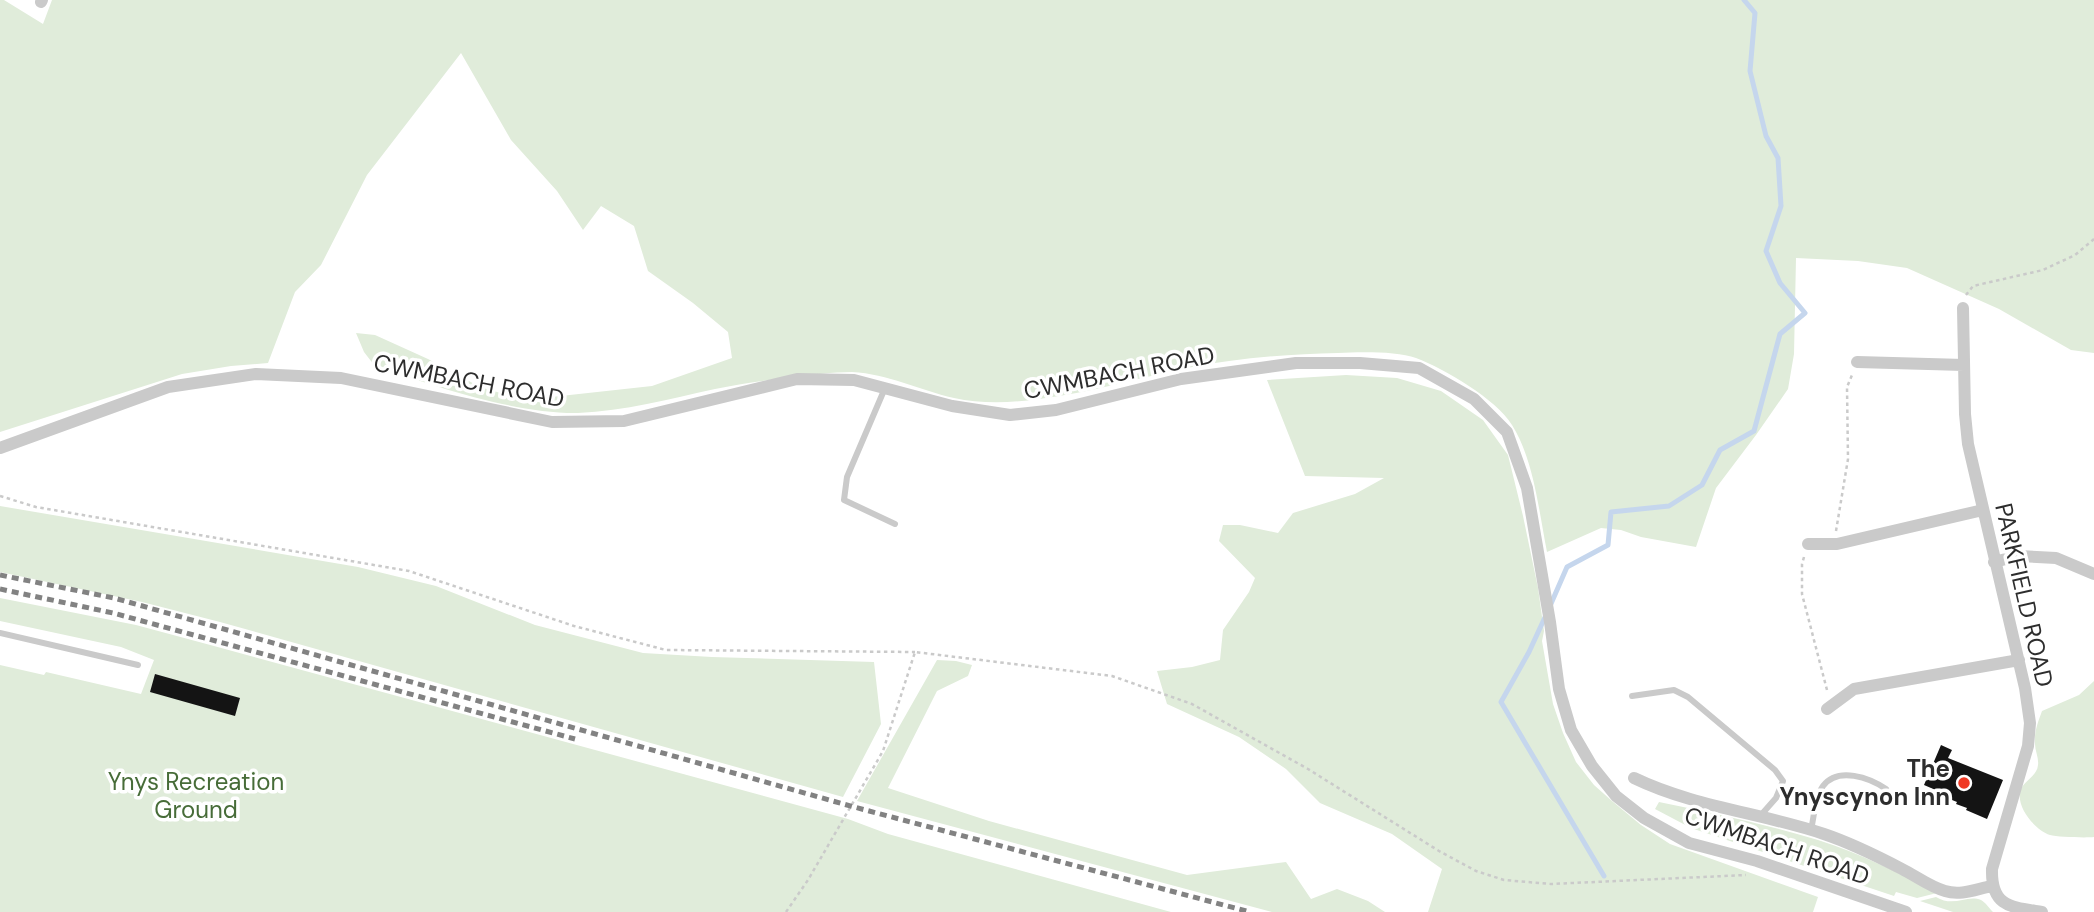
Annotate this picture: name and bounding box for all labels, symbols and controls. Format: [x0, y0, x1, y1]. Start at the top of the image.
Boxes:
street label: CWMBACH ROAD [1021, 339, 1217, 406]
street label: CWMBACH ROAD [371, 347, 567, 414]
street label: PARKFIELD ROAD [1988, 500, 2061, 690]
place label: The Ynyscynon Inn [1779, 753, 1950, 812]
park label: Ynys Recreation Ground [108, 766, 284, 825]
marker: The Ynyscynon Inn [1956, 775, 1972, 791]
street label: CWMBACH ROAD [1681, 799, 1874, 892]

